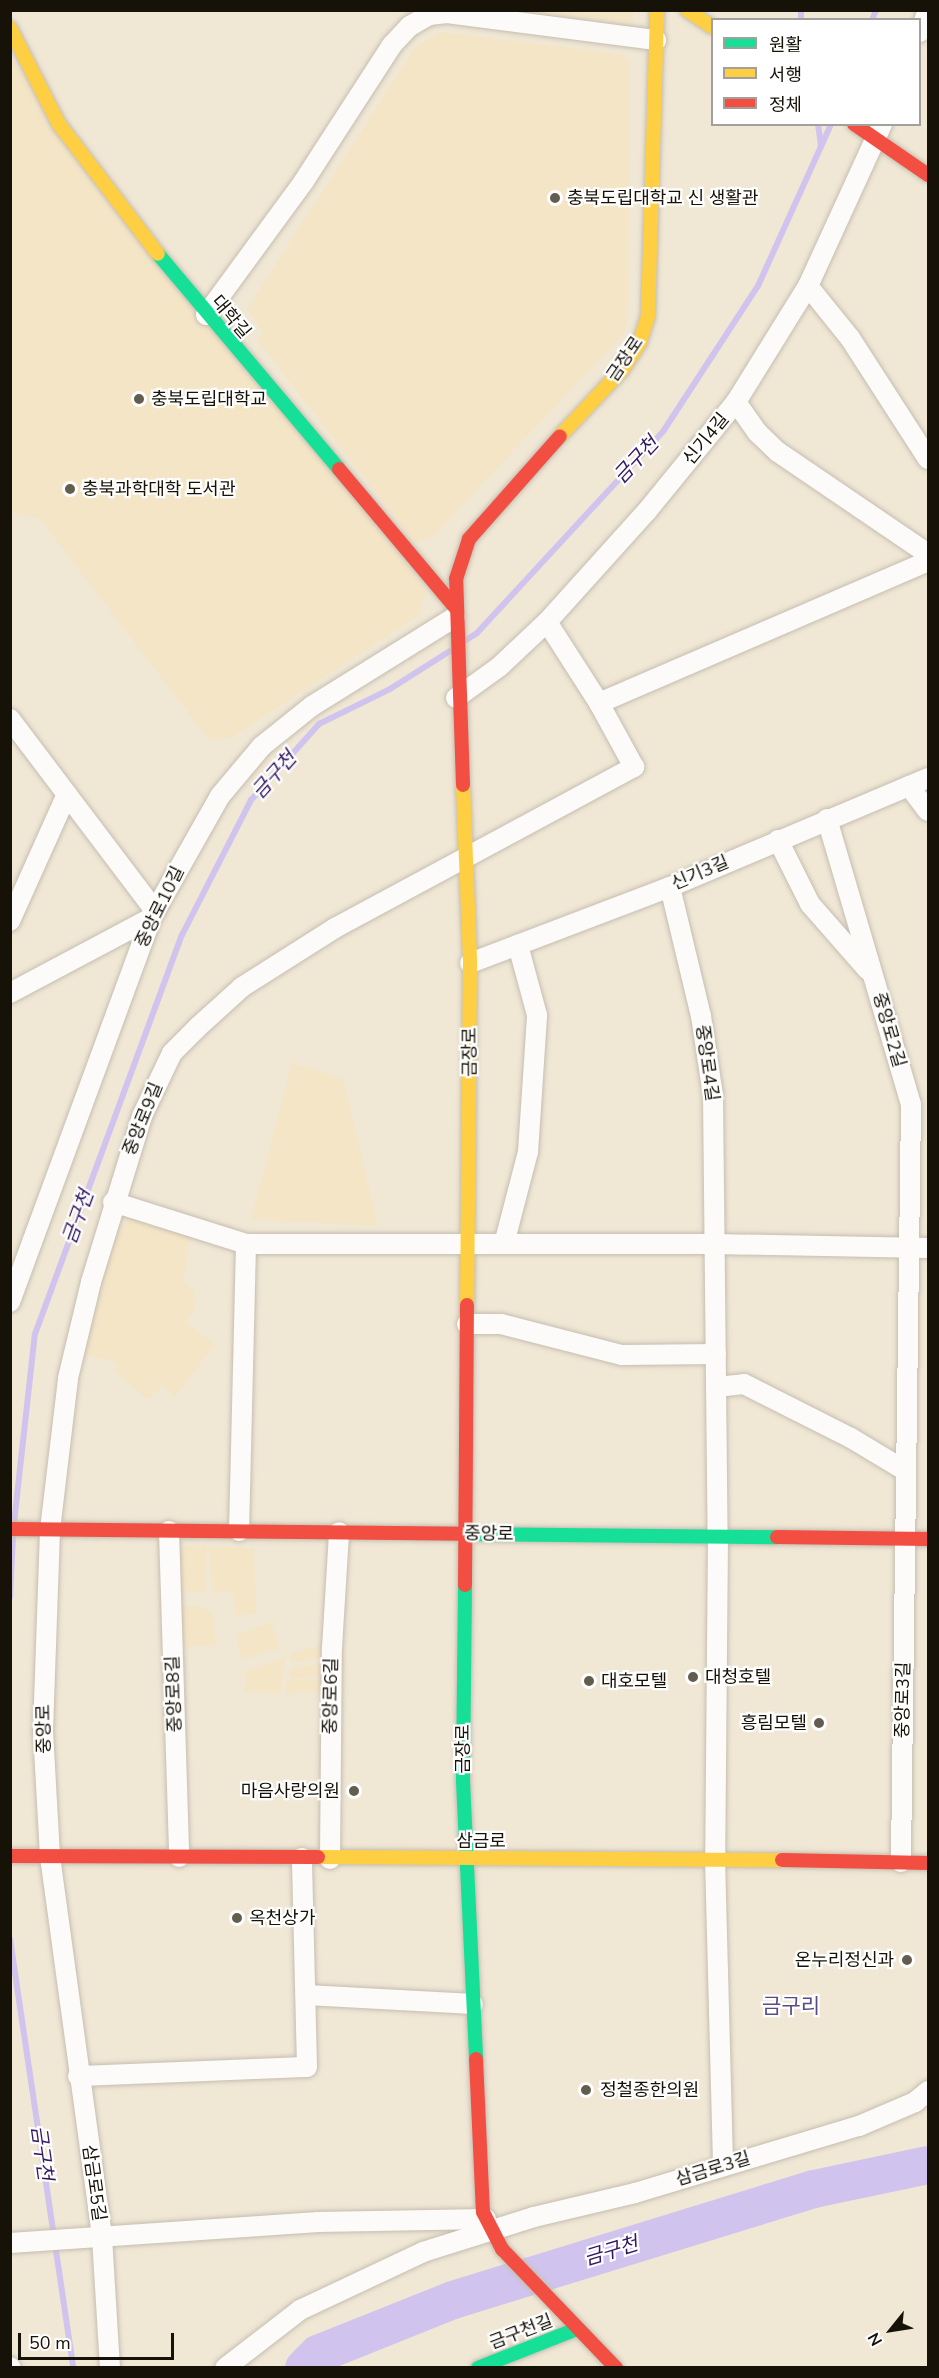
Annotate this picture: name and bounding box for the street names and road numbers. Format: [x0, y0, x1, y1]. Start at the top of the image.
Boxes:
street label: 대학길 [207, 291, 255, 343]
street label: 금장로 [602, 332, 648, 386]
street label: 신기4길 [679, 409, 733, 469]
street label: 신기3길 [668, 851, 732, 895]
street label: 중앙로10길 [131, 863, 189, 951]
street label: 중앙로2길 [868, 990, 910, 1070]
street label: 중앙로4길 [691, 1023, 723, 1103]
street label: 금장로 [459, 1027, 481, 1077]
street label: 중앙로9길 [119, 1079, 167, 1159]
street label: 중앙로 [464, 1523, 514, 1545]
street label: 중앙로8길 [162, 1655, 186, 1733]
street label: 중앙로6길 [320, 1657, 342, 1735]
street label: 중앙로3길 [892, 1661, 914, 1739]
street label: 중앙로 [33, 1704, 55, 1754]
street label: 금장로 [452, 1724, 474, 1774]
street label: 삼금로 [456, 1830, 506, 1852]
street label: 삼금로5길 [78, 2143, 110, 2223]
street label: 삼금로3길 [673, 2147, 753, 2191]
street label: 금구천길 [486, 2310, 556, 2354]

